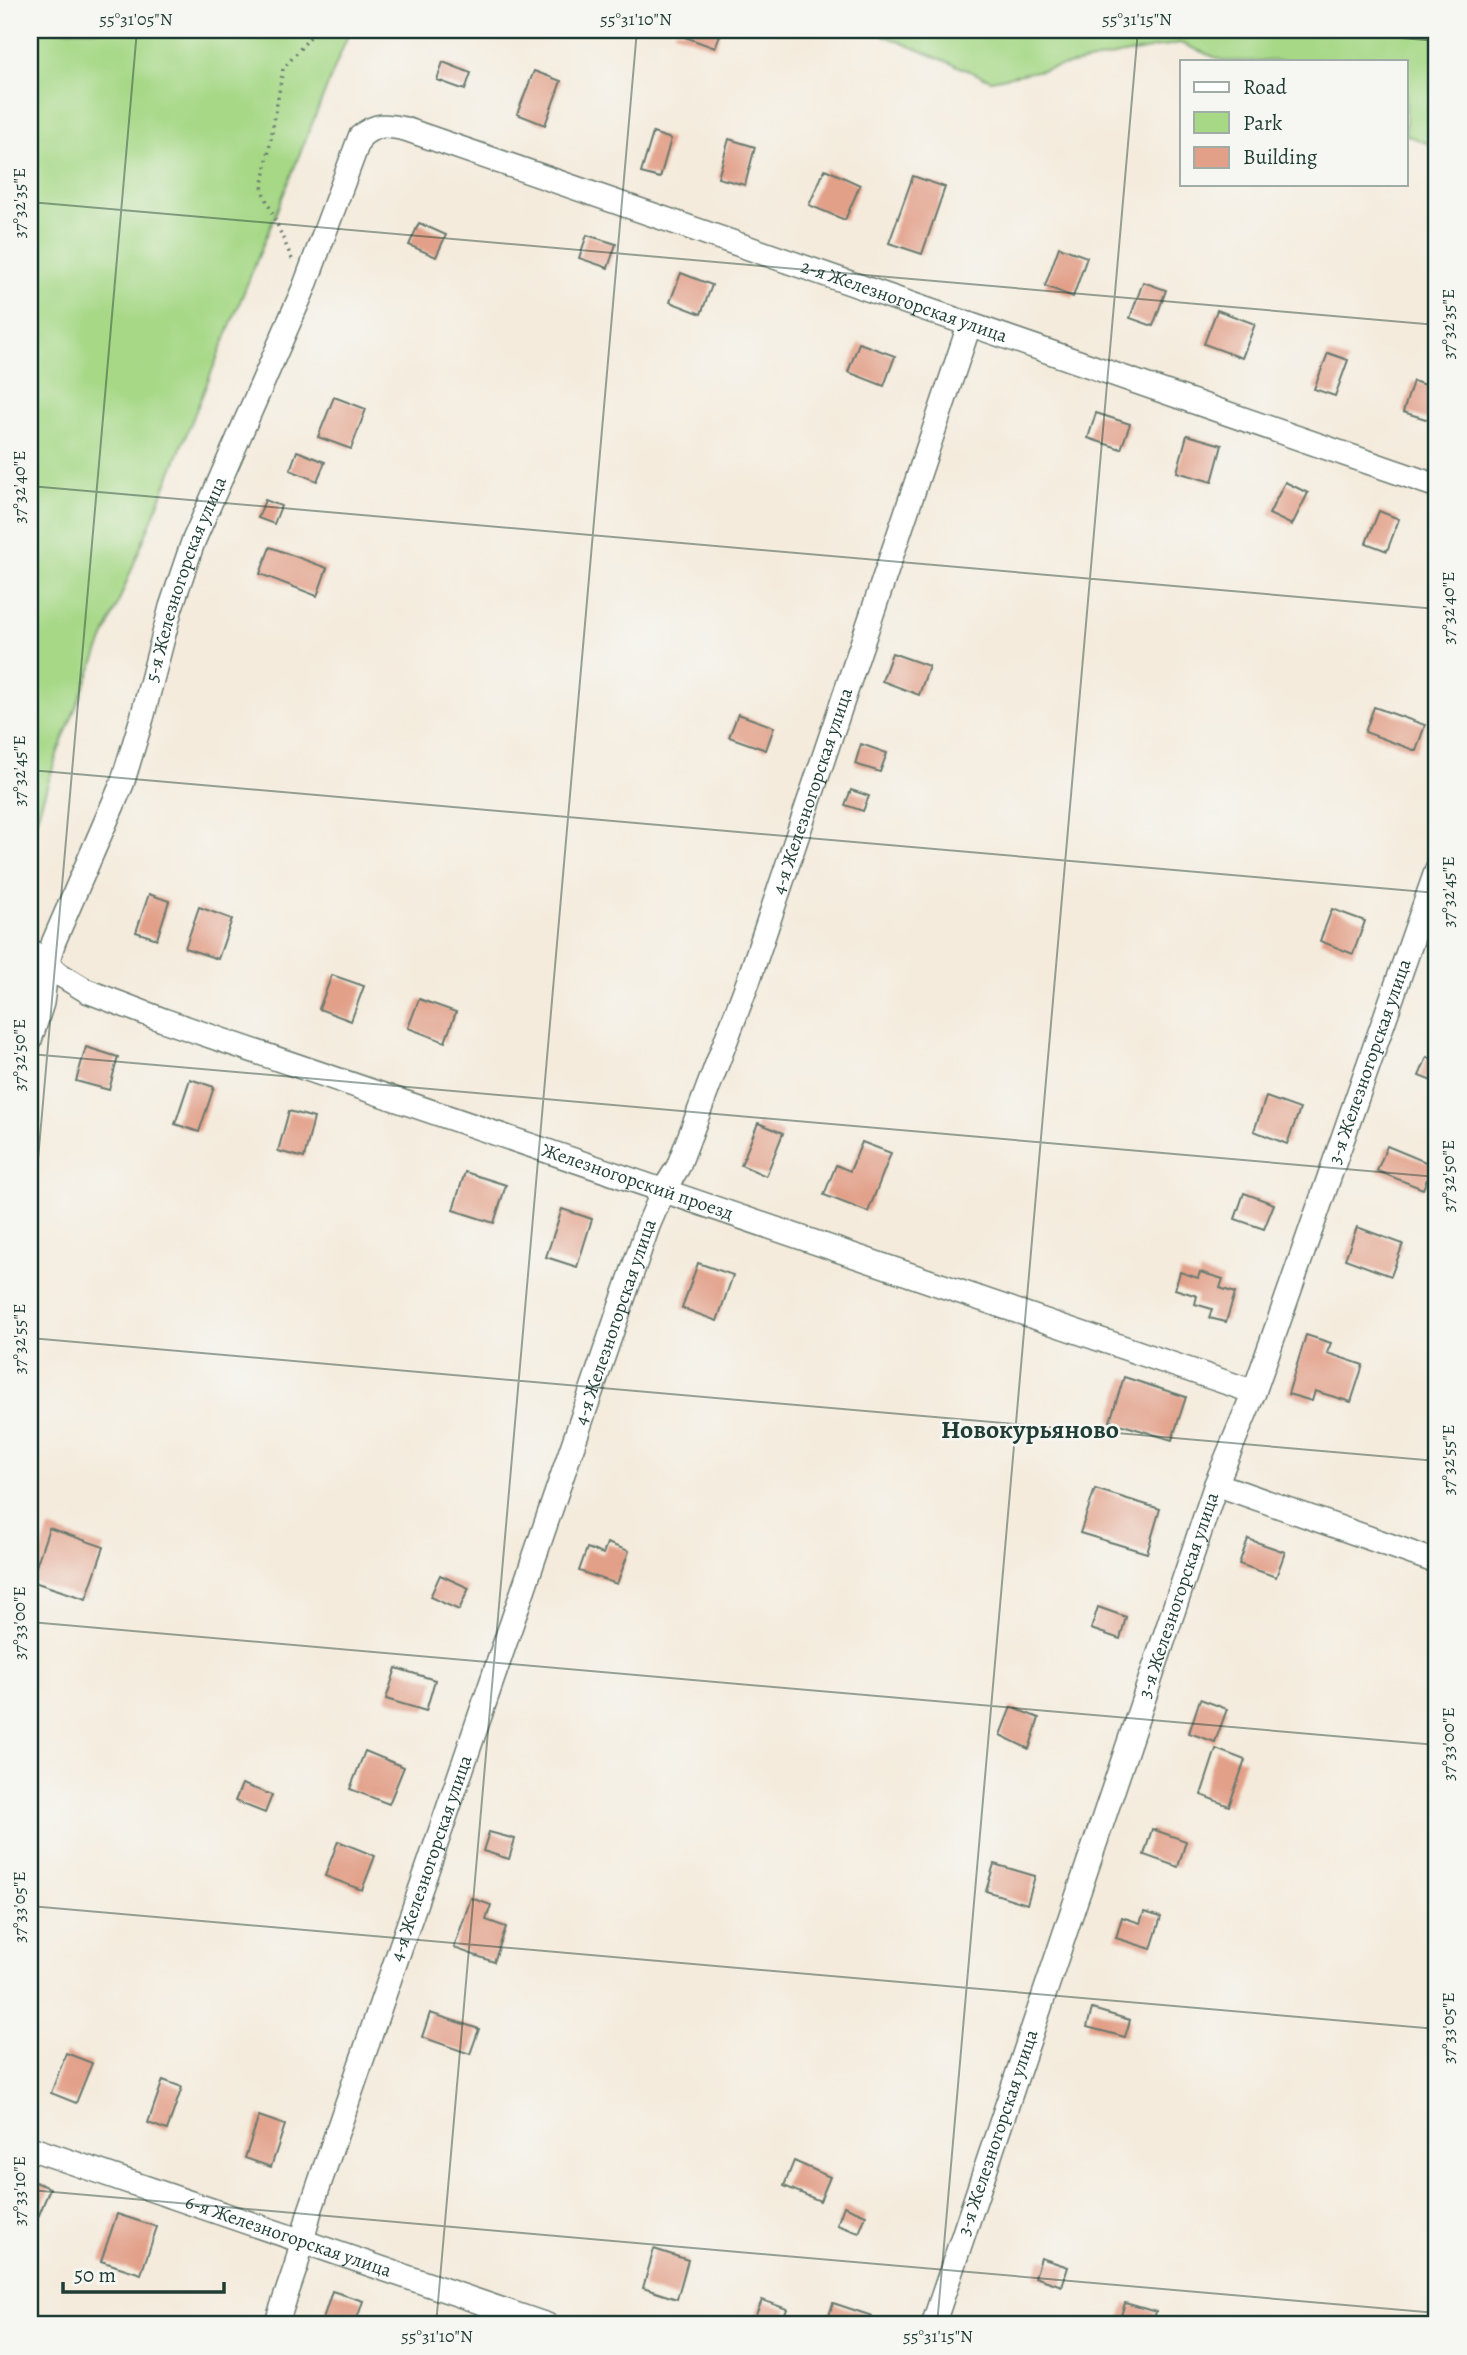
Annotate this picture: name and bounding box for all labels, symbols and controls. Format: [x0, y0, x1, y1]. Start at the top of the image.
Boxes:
text: 55°31'05"N [99, 7, 173, 31]
text: 55°31'10"N [600, 7, 672, 31]
text: 55°31'15"N [1102, 7, 1172, 31]
legend [1180, 60, 1408, 186]
text: Road [1243, 73, 1287, 101]
text: Park [1243, 109, 1283, 137]
text: Building [1243, 143, 1318, 171]
text: 37°32'35"E [7, 168, 31, 238]
street label: 2-я Железногорская улица [797, 253, 1011, 349]
text: 37°32'35"E [1436, 289, 1460, 359]
text: 37°32'40"E [7, 450, 31, 524]
street label: 5-я Железногорская улица [139, 472, 233, 685]
text: 37°32'40"E [1436, 571, 1460, 645]
street label: 4-я Железногорская улица [765, 684, 859, 898]
text: 37°32'45"E [7, 735, 31, 807]
text: 37°32'45"E [1436, 856, 1460, 928]
street label: 3-я Железногорская улица [1322, 955, 1418, 1168]
text: 37°32'50"E [7, 1018, 31, 1092]
street label: Железногорский проезд [538, 1137, 737, 1226]
text: 37°32'50"E [1436, 1139, 1460, 1213]
street label: 4-я Железногорская улица [568, 1214, 663, 1428]
text: 37°32'55"E [7, 1303, 31, 1375]
district label: Новокурьяново [941, 1412, 1119, 1447]
text: 37°32'55"E [1436, 1424, 1460, 1496]
street label: 3-я Железногорская улица [1132, 1489, 1225, 1702]
text: 37°33'00"E [7, 1586, 31, 1660]
text: 37°33'00"E [1436, 1707, 1460, 1781]
street label: 4-я Железногорская улица [384, 1751, 479, 1965]
text: 37°33'05"E [7, 1871, 31, 1943]
text: 37°33'05"E [1436, 1992, 1460, 2064]
street label: 3-я Железногорская улица [951, 2026, 1045, 2239]
text: 37°33'10"E [7, 2156, 31, 2226]
street label: 6-я Железногорская улица [182, 2189, 395, 2284]
scale bar [63, 2250, 224, 2294]
text: 50 m [74, 2261, 116, 2289]
text: 55°31'10"N [401, 2324, 473, 2348]
text: 55°31'15"N [903, 2324, 973, 2348]

